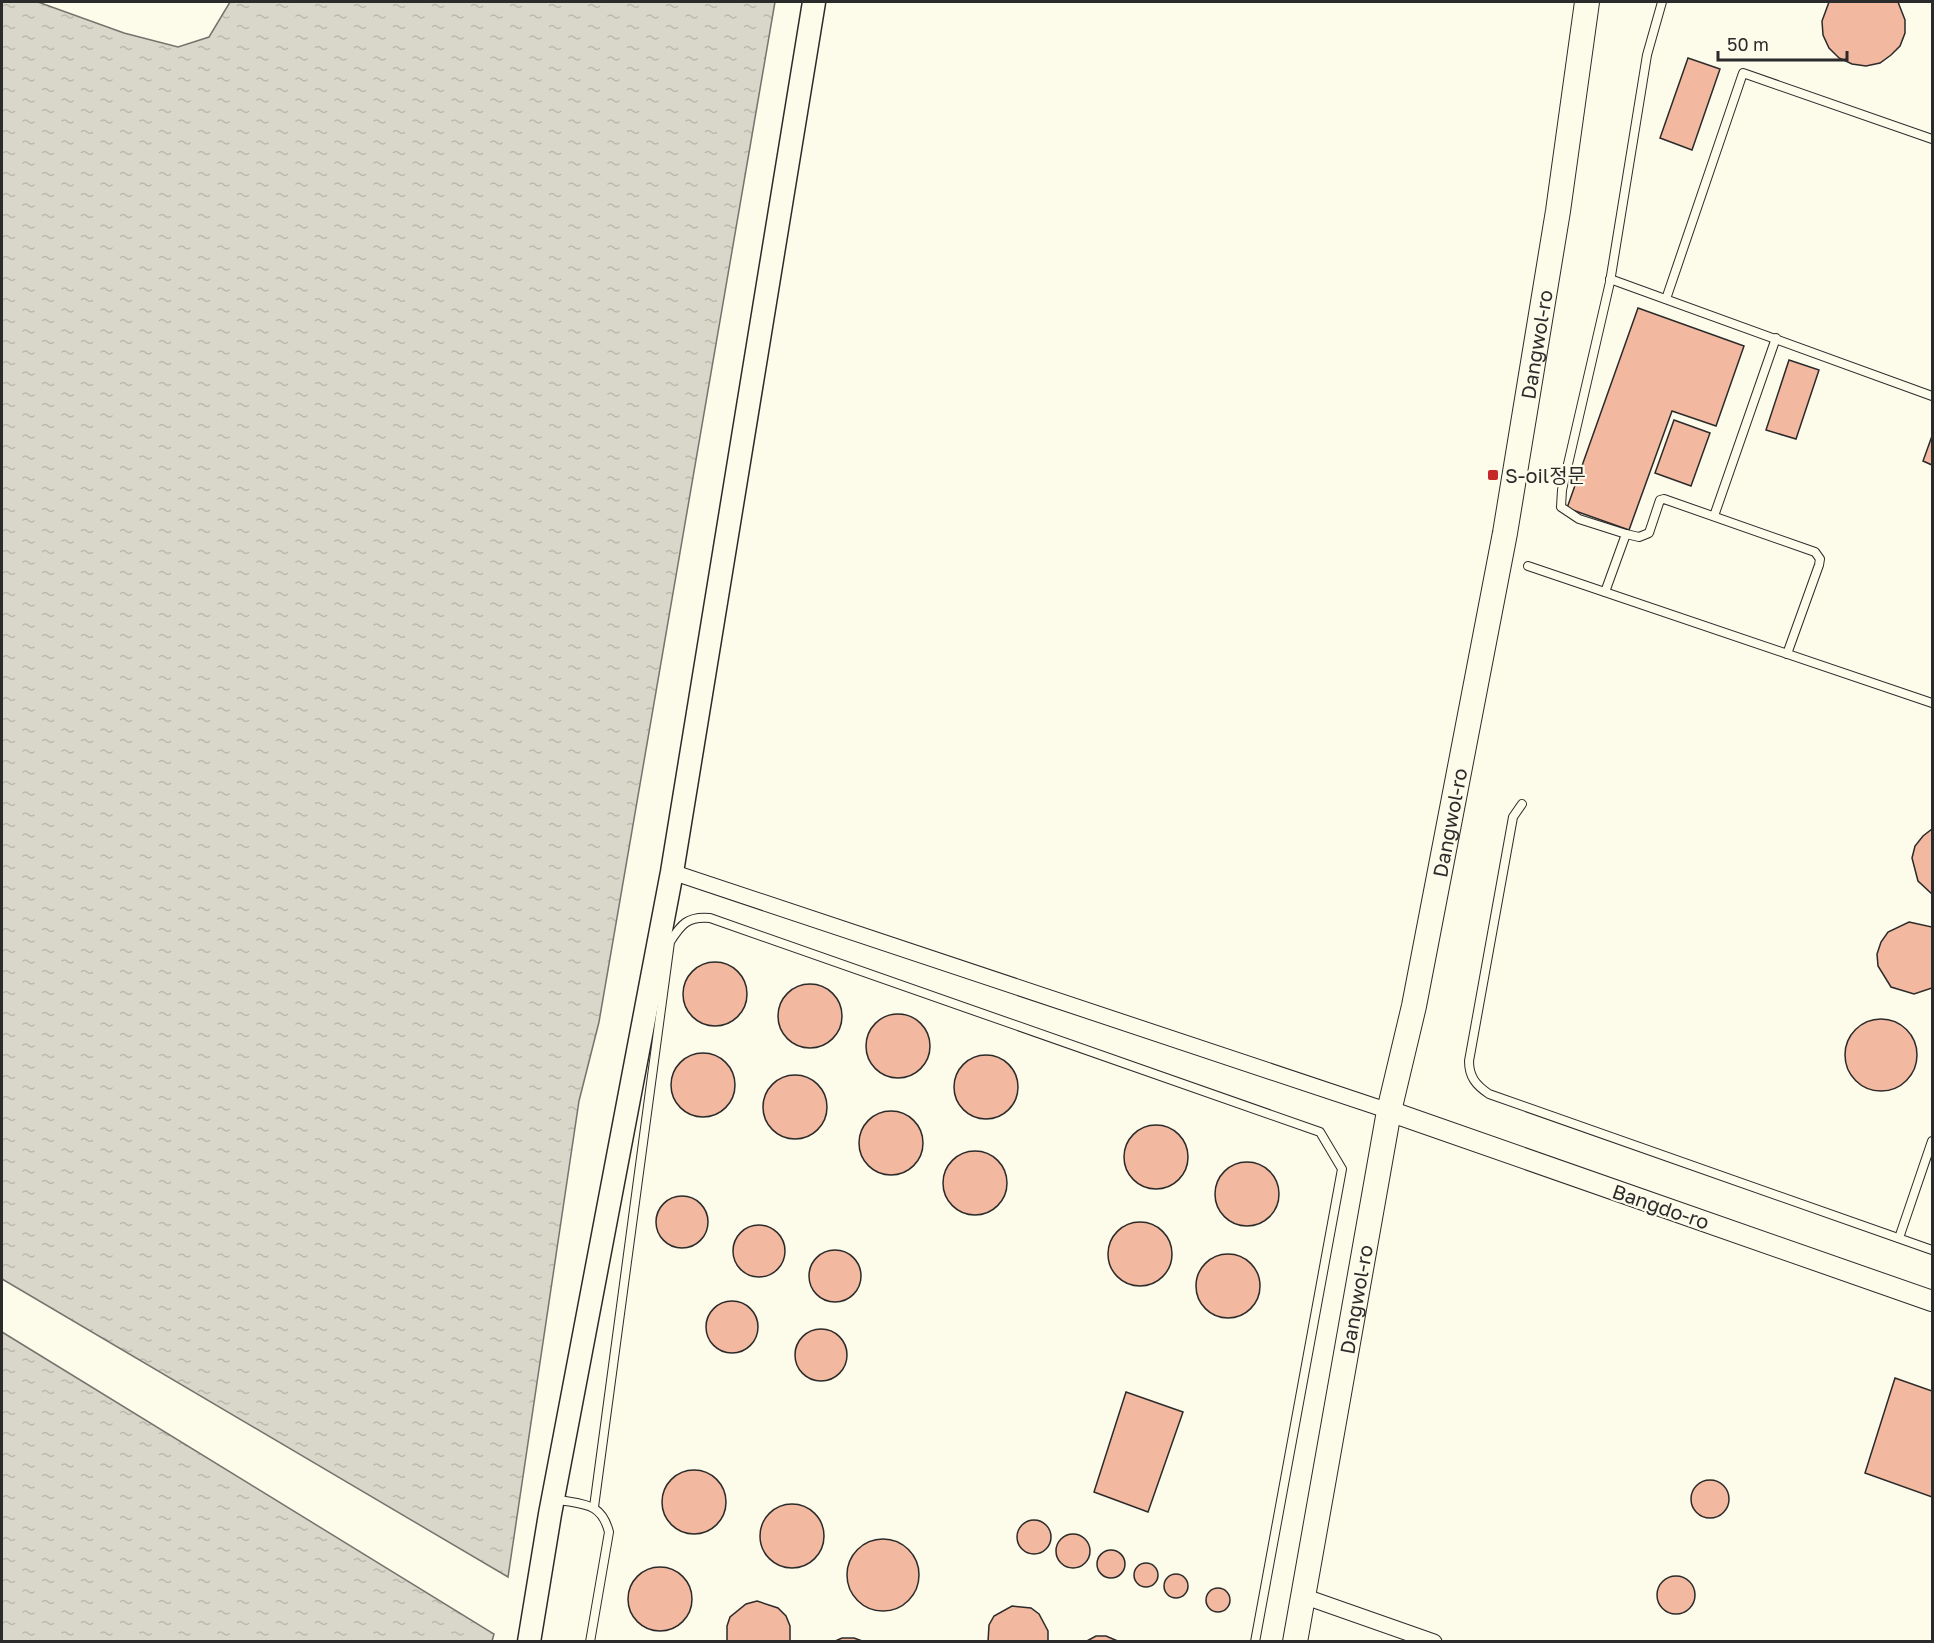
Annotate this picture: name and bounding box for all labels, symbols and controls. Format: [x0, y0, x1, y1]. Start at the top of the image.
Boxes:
scale bar [1718, 24, 1847, 62]
text: 50 m [1727, 33, 1769, 55]
street label: Dangwol-ro [1515, 288, 1557, 401]
place label: S-oil정문 [1505, 463, 1586, 487]
marker: S-oil정문 [1486, 468, 1500, 482]
street label: Dangwol-ro [1427, 766, 1472, 879]
street label: Bangdo-ro [1609, 1178, 1713, 1234]
street label: Dangwol-ro [1334, 1243, 1377, 1356]

